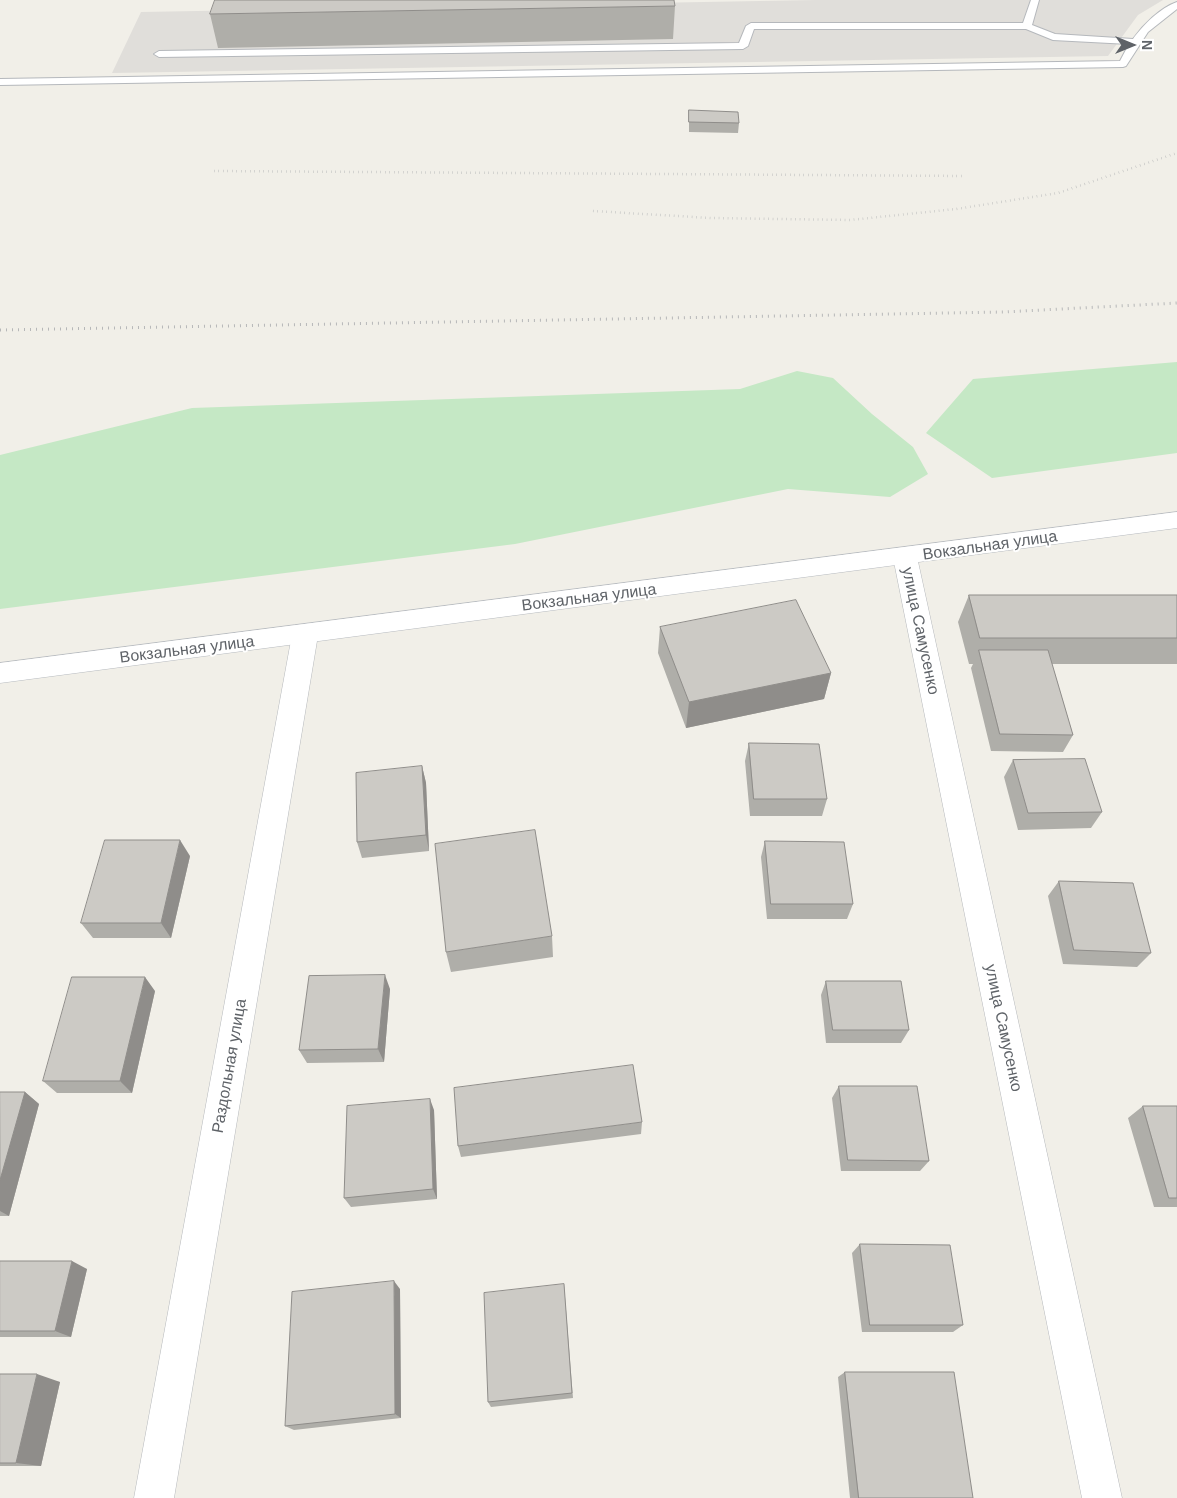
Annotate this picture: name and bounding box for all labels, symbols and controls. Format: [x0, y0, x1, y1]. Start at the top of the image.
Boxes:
north arrow [1107, 20, 1157, 70]
text: N [1139, 40, 1155, 50]
street label: Вокзальная улица [922, 527, 1058, 565]
street label: улица Самусенко [897, 565, 943, 697]
street label: Вокзальная улица [521, 580, 657, 616]
street label: Вокзальная улица [119, 632, 255, 668]
street label: улица Самусенко [980, 962, 1026, 1094]
street label: Раздольная улица [209, 997, 251, 1135]

